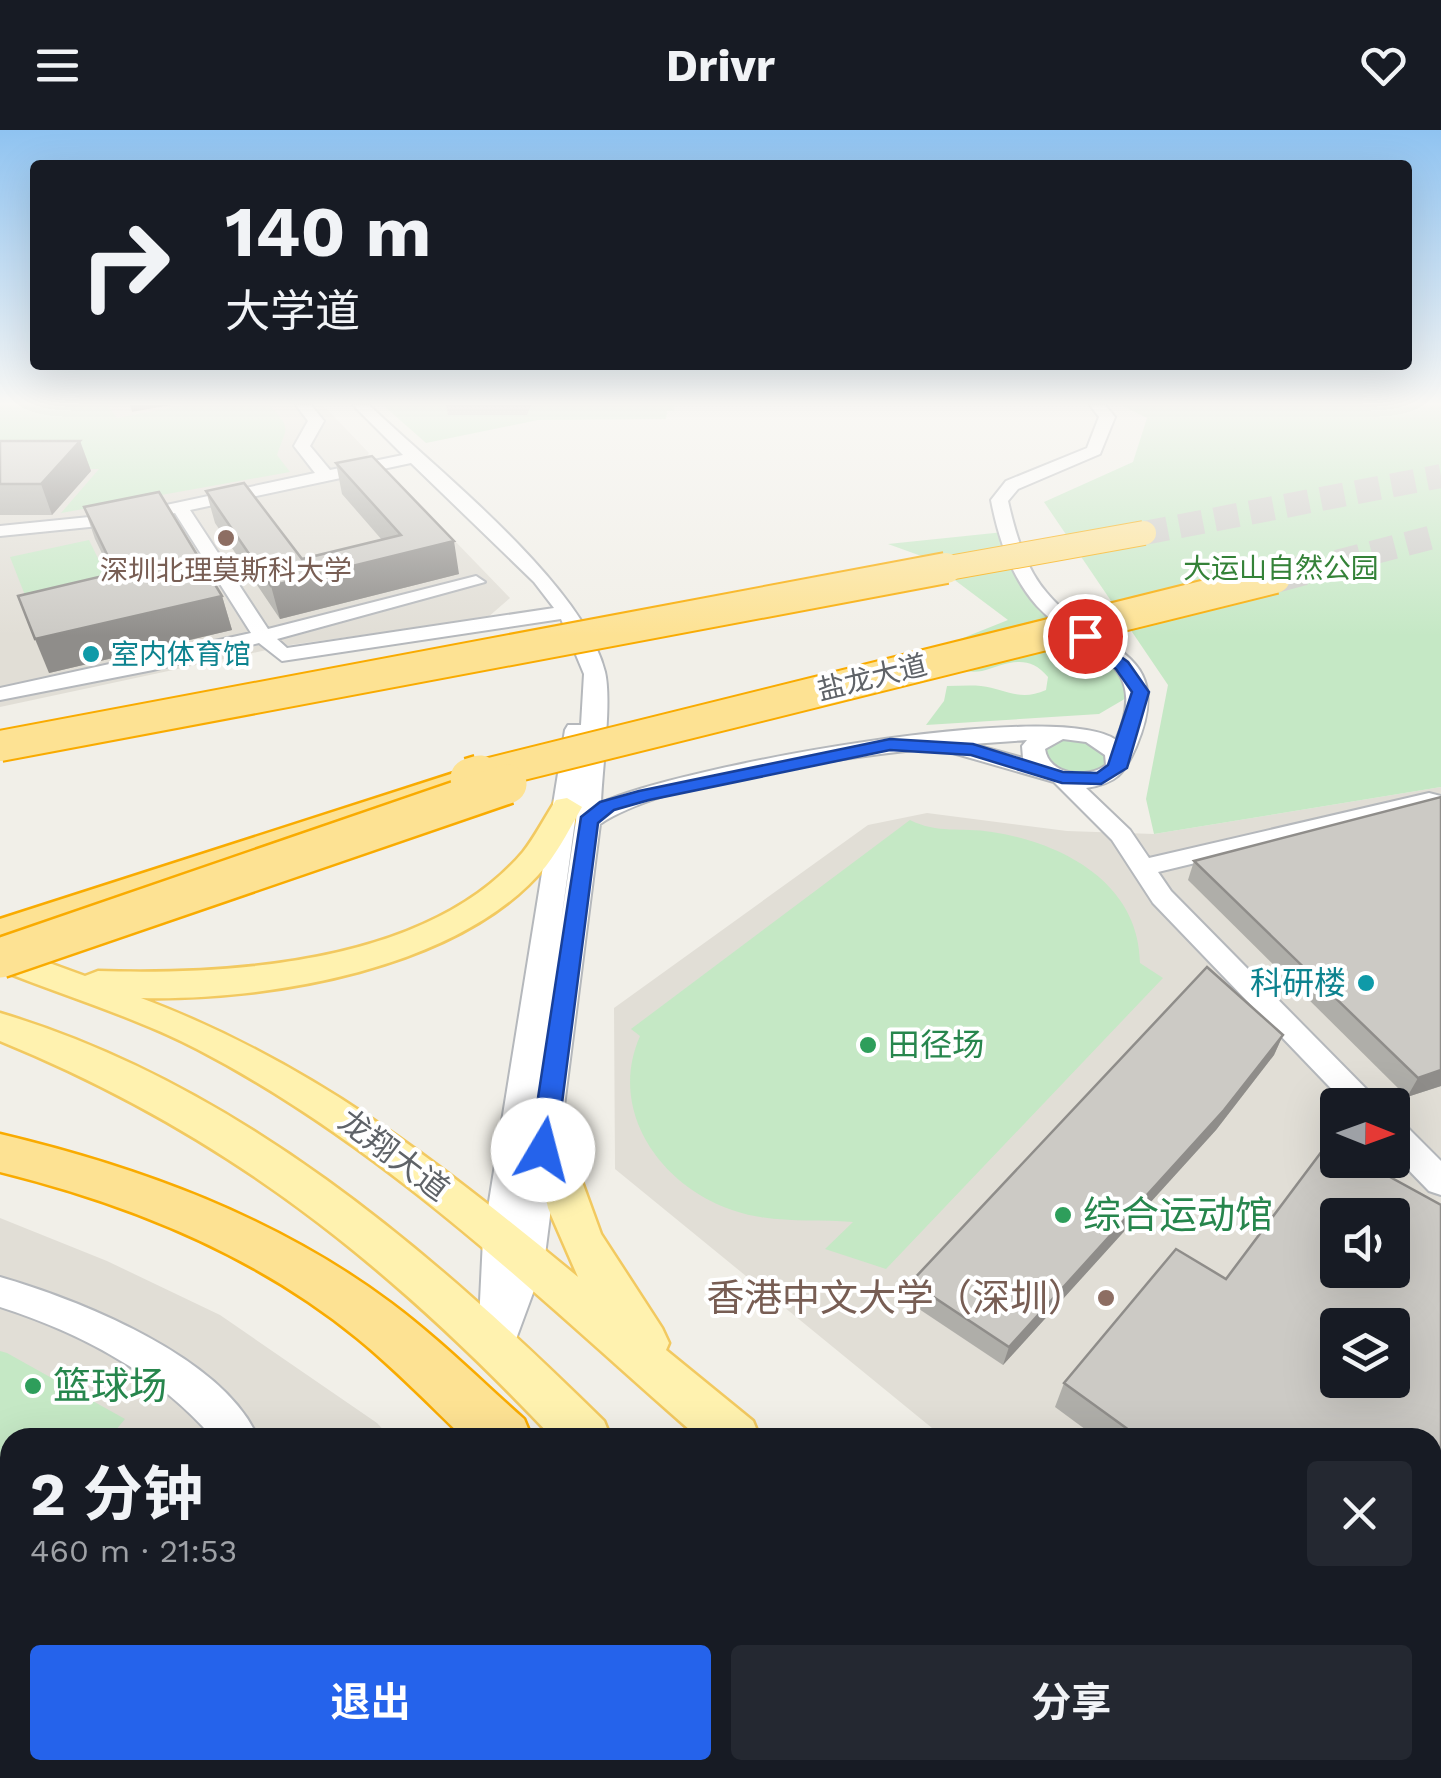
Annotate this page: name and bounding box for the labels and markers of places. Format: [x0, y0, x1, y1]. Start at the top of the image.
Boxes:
marker: 深圳北理莫斯科大学 [215, 527, 237, 549]
place label: 深圳北理莫斯科大学 [100, 554, 352, 587]
pin [1043, 594, 1128, 679]
place label: 室内体育馆 [111, 638, 251, 671]
marker: 室内体育馆 [80, 643, 102, 665]
place label: 科研楼 [1250, 964, 1346, 1002]
marker: 科研楼 [1355, 972, 1377, 994]
place label: 田径场 [888, 1026, 984, 1064]
marker: 田径场 [857, 1034, 879, 1056]
place label: 综合运动馆 [1083, 1193, 1273, 1237]
marker: 综合运动馆 [1052, 1204, 1074, 1226]
place label: 香港中文大学（深圳） [706, 1276, 1086, 1320]
marker: 香港中文大学（深圳） [1095, 1287, 1117, 1309]
place label: 篮球场 [53, 1364, 167, 1408]
marker: 篮球场 [22, 1375, 44, 1397]

